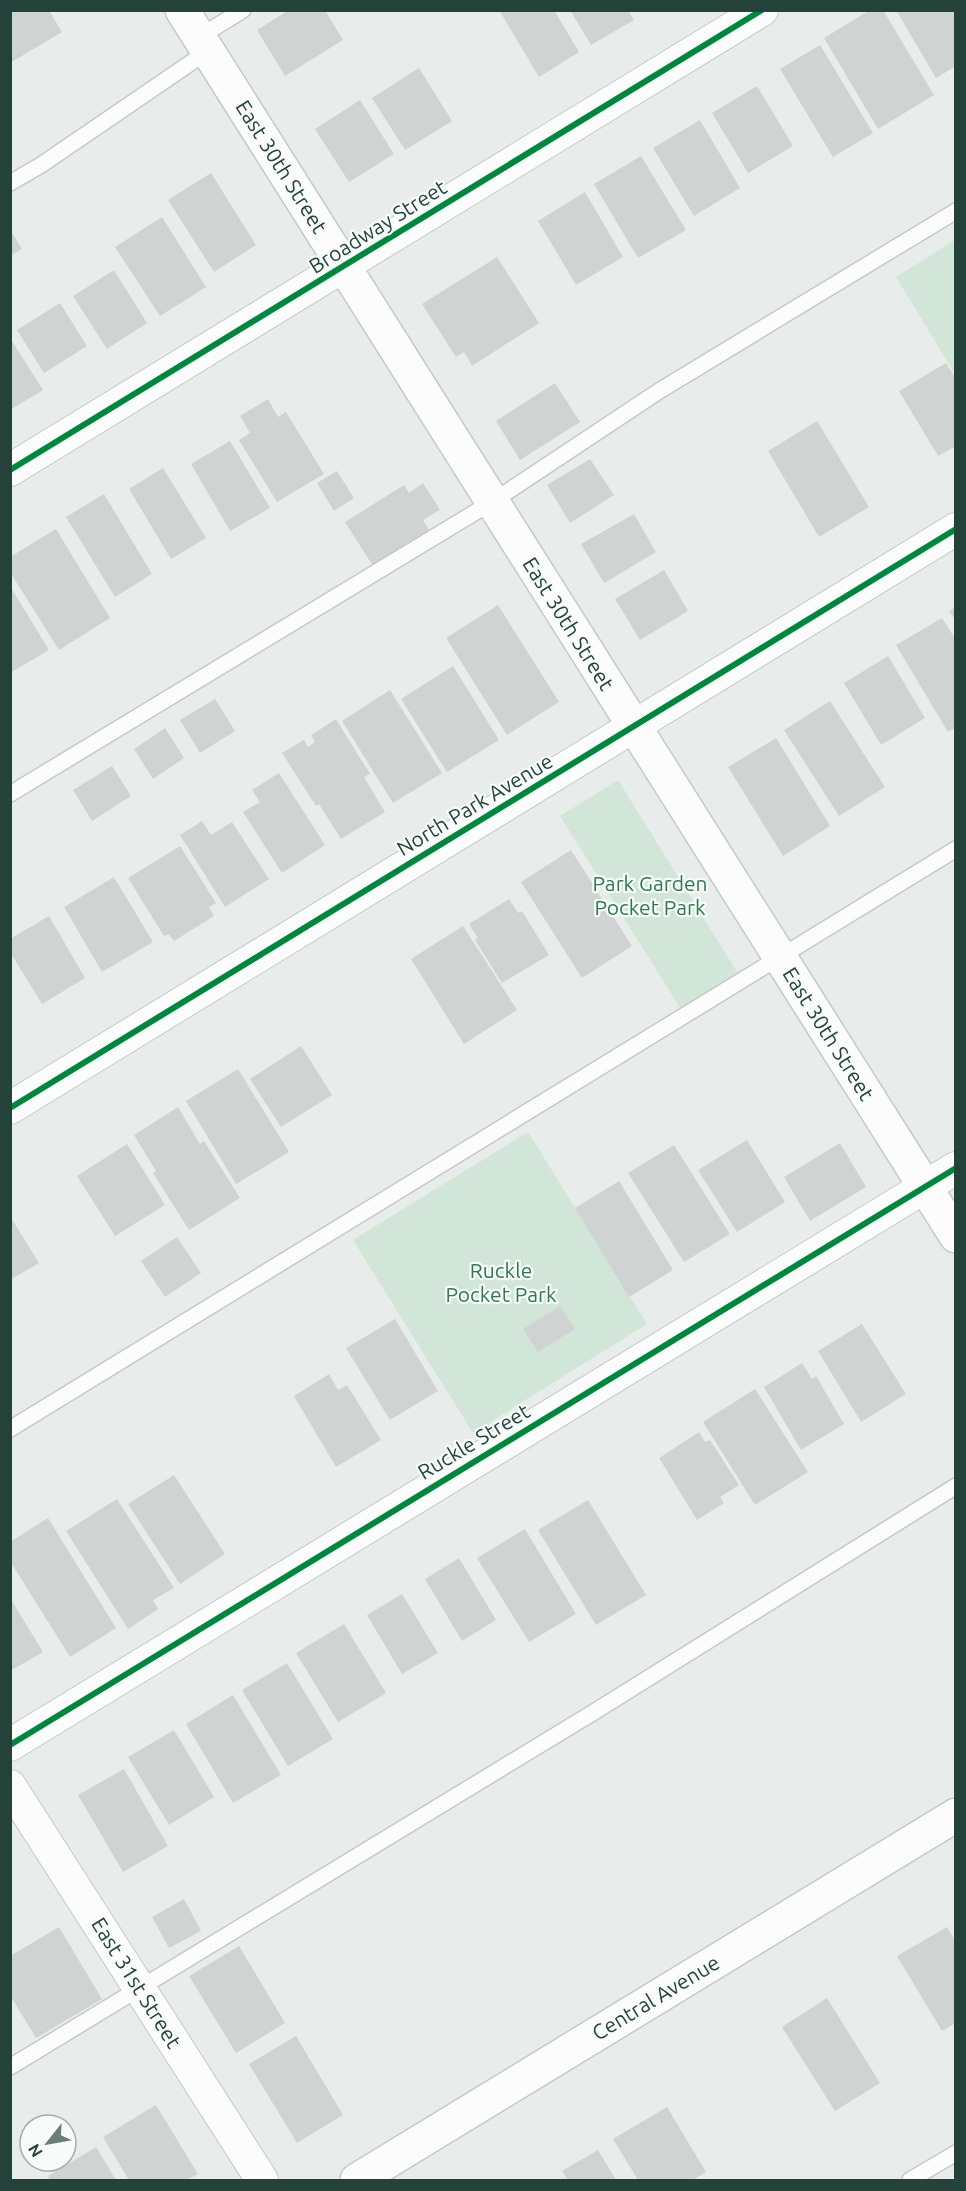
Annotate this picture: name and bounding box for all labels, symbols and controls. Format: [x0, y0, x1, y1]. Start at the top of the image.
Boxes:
street label: East 30th Street [231, 96, 332, 237]
street label: Broadway Street [304, 174, 451, 278]
street label: East 30th Street [518, 553, 619, 694]
street label: North Park Avenue [392, 748, 557, 860]
park label: Park Garden Pocket Park [592, 871, 708, 919]
street label: East 30th Street [778, 963, 879, 1104]
park label: Ruckle Pocket Park [445, 1258, 557, 1306]
street label: Ruckle Street [413, 1398, 534, 1484]
street label: East 31st Street [87, 1913, 187, 2052]
street label: Central Avenue [587, 1950, 724, 2045]
north arrow [18, 2113, 78, 2173]
text: N [24, 2141, 46, 2160]

